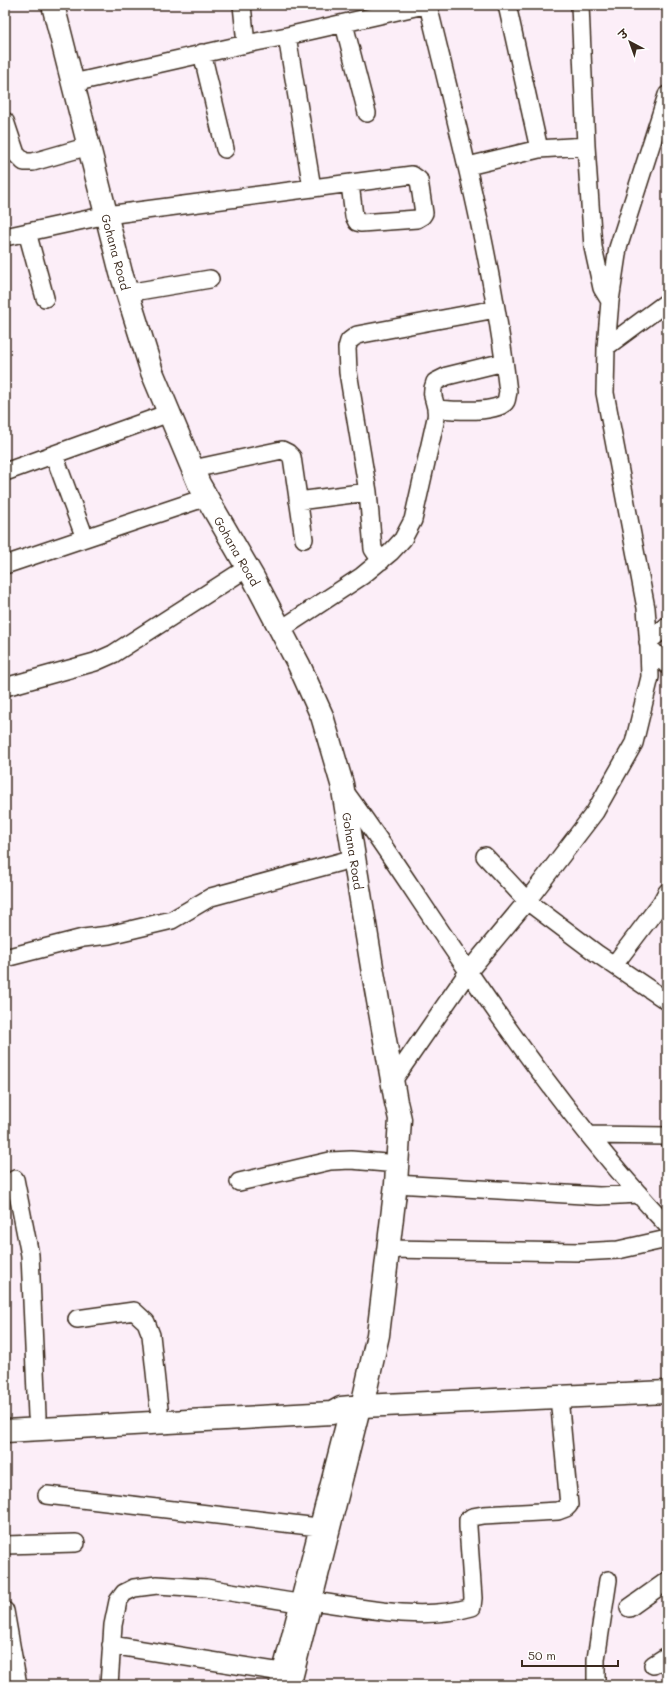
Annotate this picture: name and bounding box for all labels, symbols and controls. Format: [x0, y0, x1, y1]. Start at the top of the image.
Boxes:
north arrow [610, 22, 650, 62]
text: उ [615, 25, 632, 43]
street label: Gohana Road [98, 212, 134, 292]
street label: Gohana Road [211, 513, 264, 589]
street label: Gohana Road [339, 811, 367, 891]
scale bar [522, 1642, 618, 1668]
text: 50 m [528, 1647, 556, 1663]

